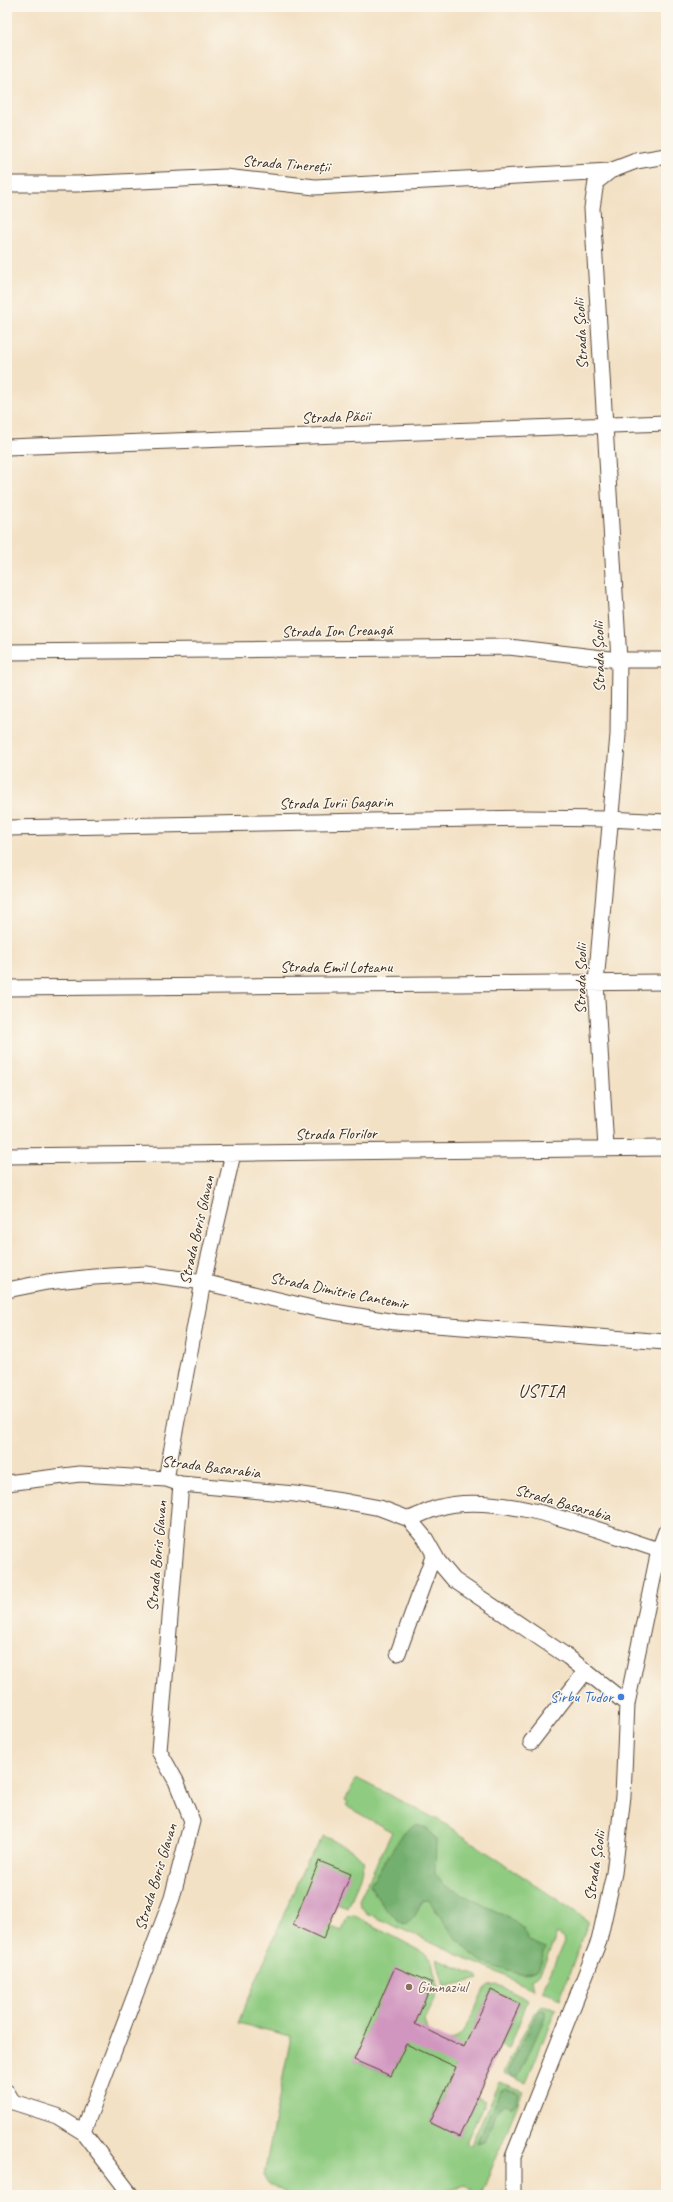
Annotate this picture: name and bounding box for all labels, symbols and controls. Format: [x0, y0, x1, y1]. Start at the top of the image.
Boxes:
street label: Strada Tinereții [242, 151, 332, 177]
street label: Strada Școlii [569, 296, 593, 370]
street label: Strada Păcii [301, 406, 373, 428]
street label: Strada Ion Creangă [282, 620, 394, 642]
street label: Strada Școlii [588, 620, 610, 692]
street label: Strada Iurii Gagarin [279, 792, 394, 814]
street label: Strada Școlii [570, 942, 592, 1014]
street label: Strada Emil Loteanu [280, 957, 393, 977]
street label: Strada Florilor [295, 1123, 379, 1145]
street label: Strada Boris Glavan [175, 1173, 219, 1286]
street label: Strada Dimitrie Cantemir [268, 1268, 412, 1315]
district label: USTIA [518, 1380, 566, 1402]
street label: Strada Basarabia [161, 1451, 262, 1483]
street label: Strada Basarabia [513, 1480, 614, 1527]
street label: Strada Boris Glavan [142, 1499, 172, 1612]
place label: Sirbu Tudor [550, 1687, 615, 1707]
marker: Sirbu Tudor [616, 1692, 626, 1702]
street label: Strada Boris Glavan [130, 1820, 182, 1933]
street label: Strada Școlii [580, 1828, 611, 1902]
place label: Gimnaziul [417, 1977, 471, 1997]
marker: Gimnaziul [404, 1982, 414, 1992]

